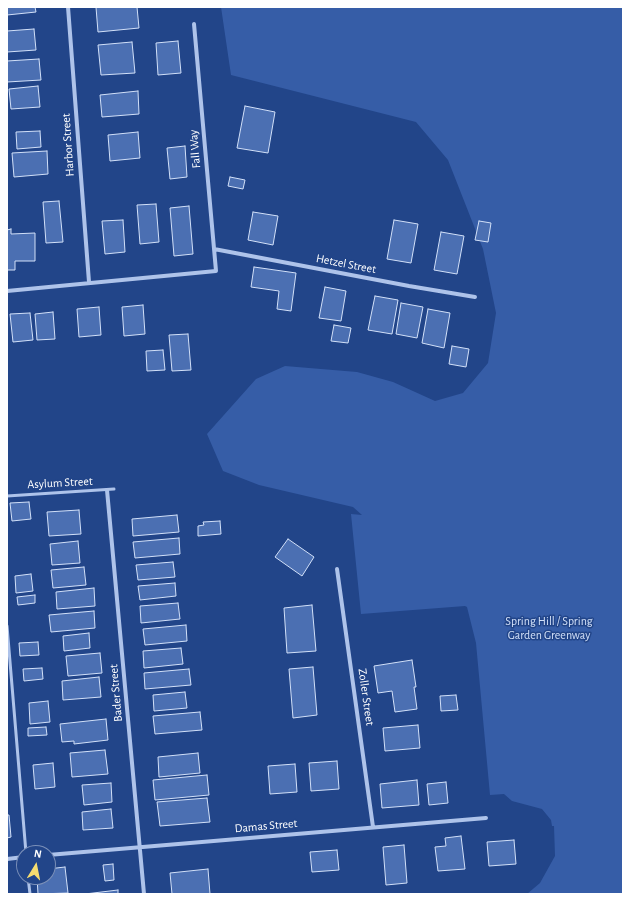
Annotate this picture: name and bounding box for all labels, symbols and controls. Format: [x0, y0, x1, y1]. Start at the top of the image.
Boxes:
street label: Harbor Street [59, 113, 77, 177]
street label: Fall Way [186, 129, 204, 169]
street label: Hetzel Street [315, 251, 377, 277]
street label: Asylum Street [27, 474, 93, 492]
park label: Spring Hill / Spring Garden Greenway [505, 614, 593, 642]
street label: Bader Street [106, 664, 126, 722]
street label: Zoller Street [355, 668, 377, 726]
street label: Damas Street [234, 816, 298, 836]
north arrow [16, 845, 56, 885]
text: N [33, 848, 43, 860]

